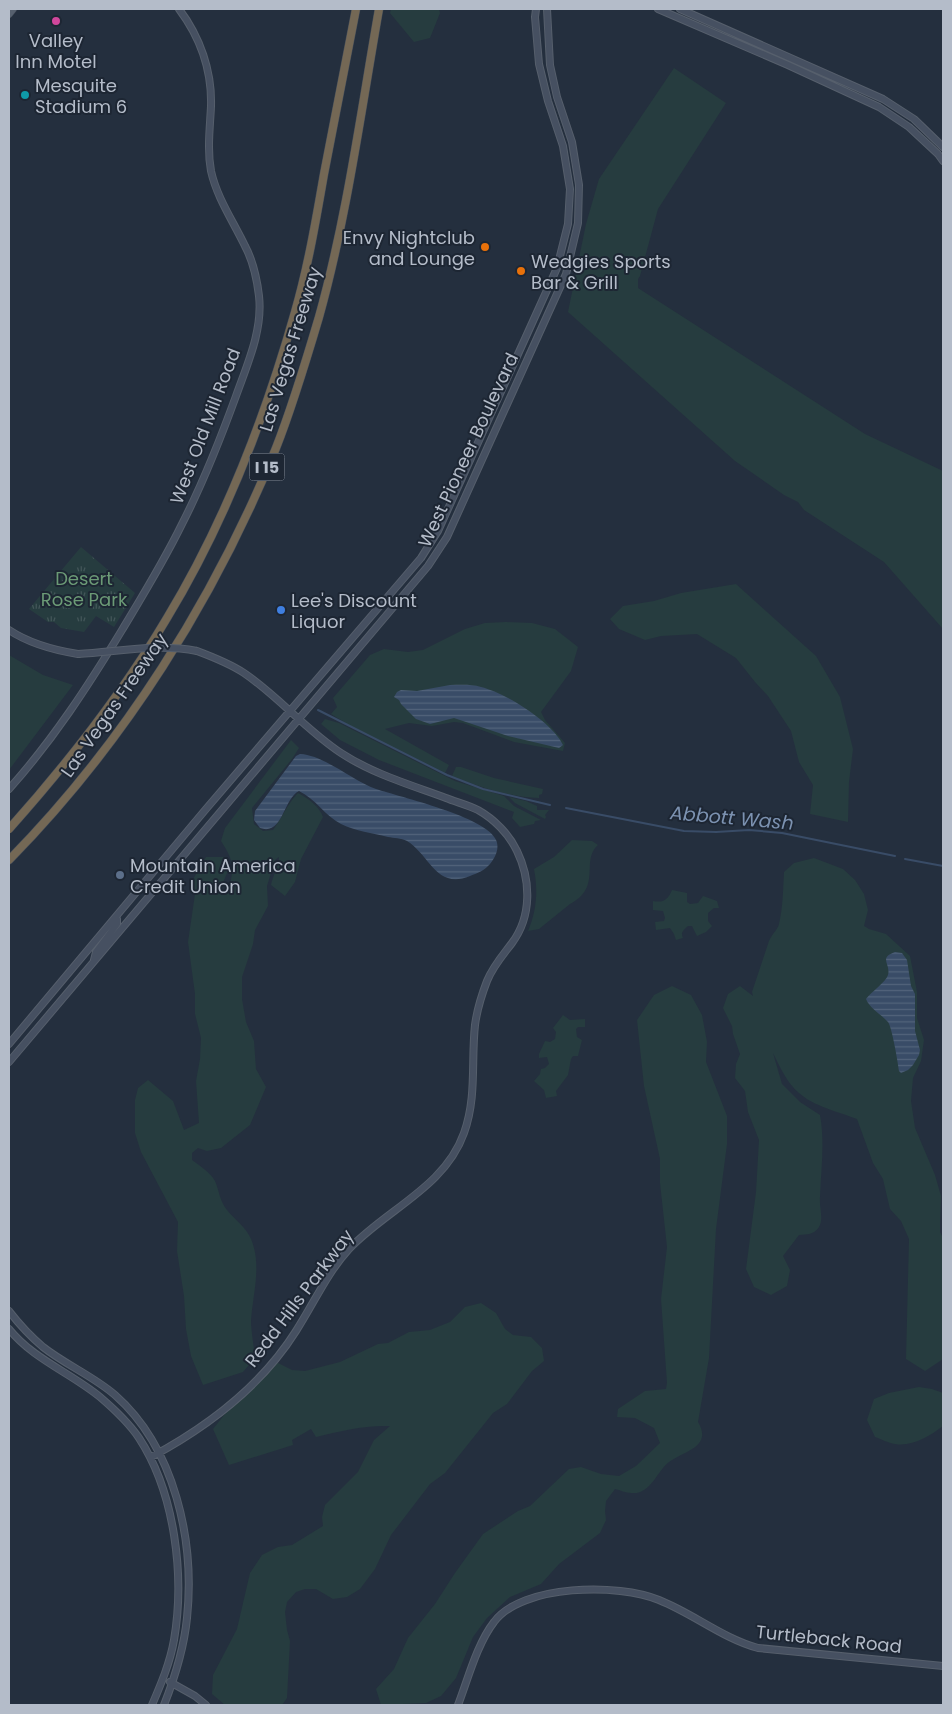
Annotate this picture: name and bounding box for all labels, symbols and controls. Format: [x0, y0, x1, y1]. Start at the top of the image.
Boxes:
marker: Valley Inn Motel [50, 15, 62, 27]
place label: Valley Inn Motel [15, 28, 97, 74]
place label: Mesquite Stadium 6 [35, 73, 127, 119]
marker: Mesquite Stadium 6 [19, 89, 31, 101]
place label: Envy Nightclub and Lounge [343, 225, 475, 271]
marker: Envy Nightclub and Lounge [479, 241, 491, 253]
place label: Wedgies Sports Bar & Grill [531, 249, 671, 295]
street label: Las Vegas Freeway [253, 263, 327, 435]
marker: Wedgies Sports Bar & Grill [515, 265, 527, 277]
street label: West Old Mill Road [164, 344, 246, 508]
street label: West Pioneer Boulevard [412, 349, 524, 551]
road number: I 15 [250, 454, 284, 481]
park label: Desert Rose Park [41, 566, 128, 612]
place label: Lee's Discount Liquor [291, 588, 417, 634]
marker: Lee's Discount Liquor [275, 604, 287, 616]
street label: Las Vegas Freeway [55, 628, 173, 782]
water label: Abbott Wash [668, 799, 795, 837]
place label: Mountain America Credit Union [130, 853, 296, 899]
marker: Mountain America Credit Union [114, 869, 126, 881]
street label: Redd Hills Parkway [239, 1224, 359, 1372]
street label: Turtleback Road [755, 1619, 903, 1659]

